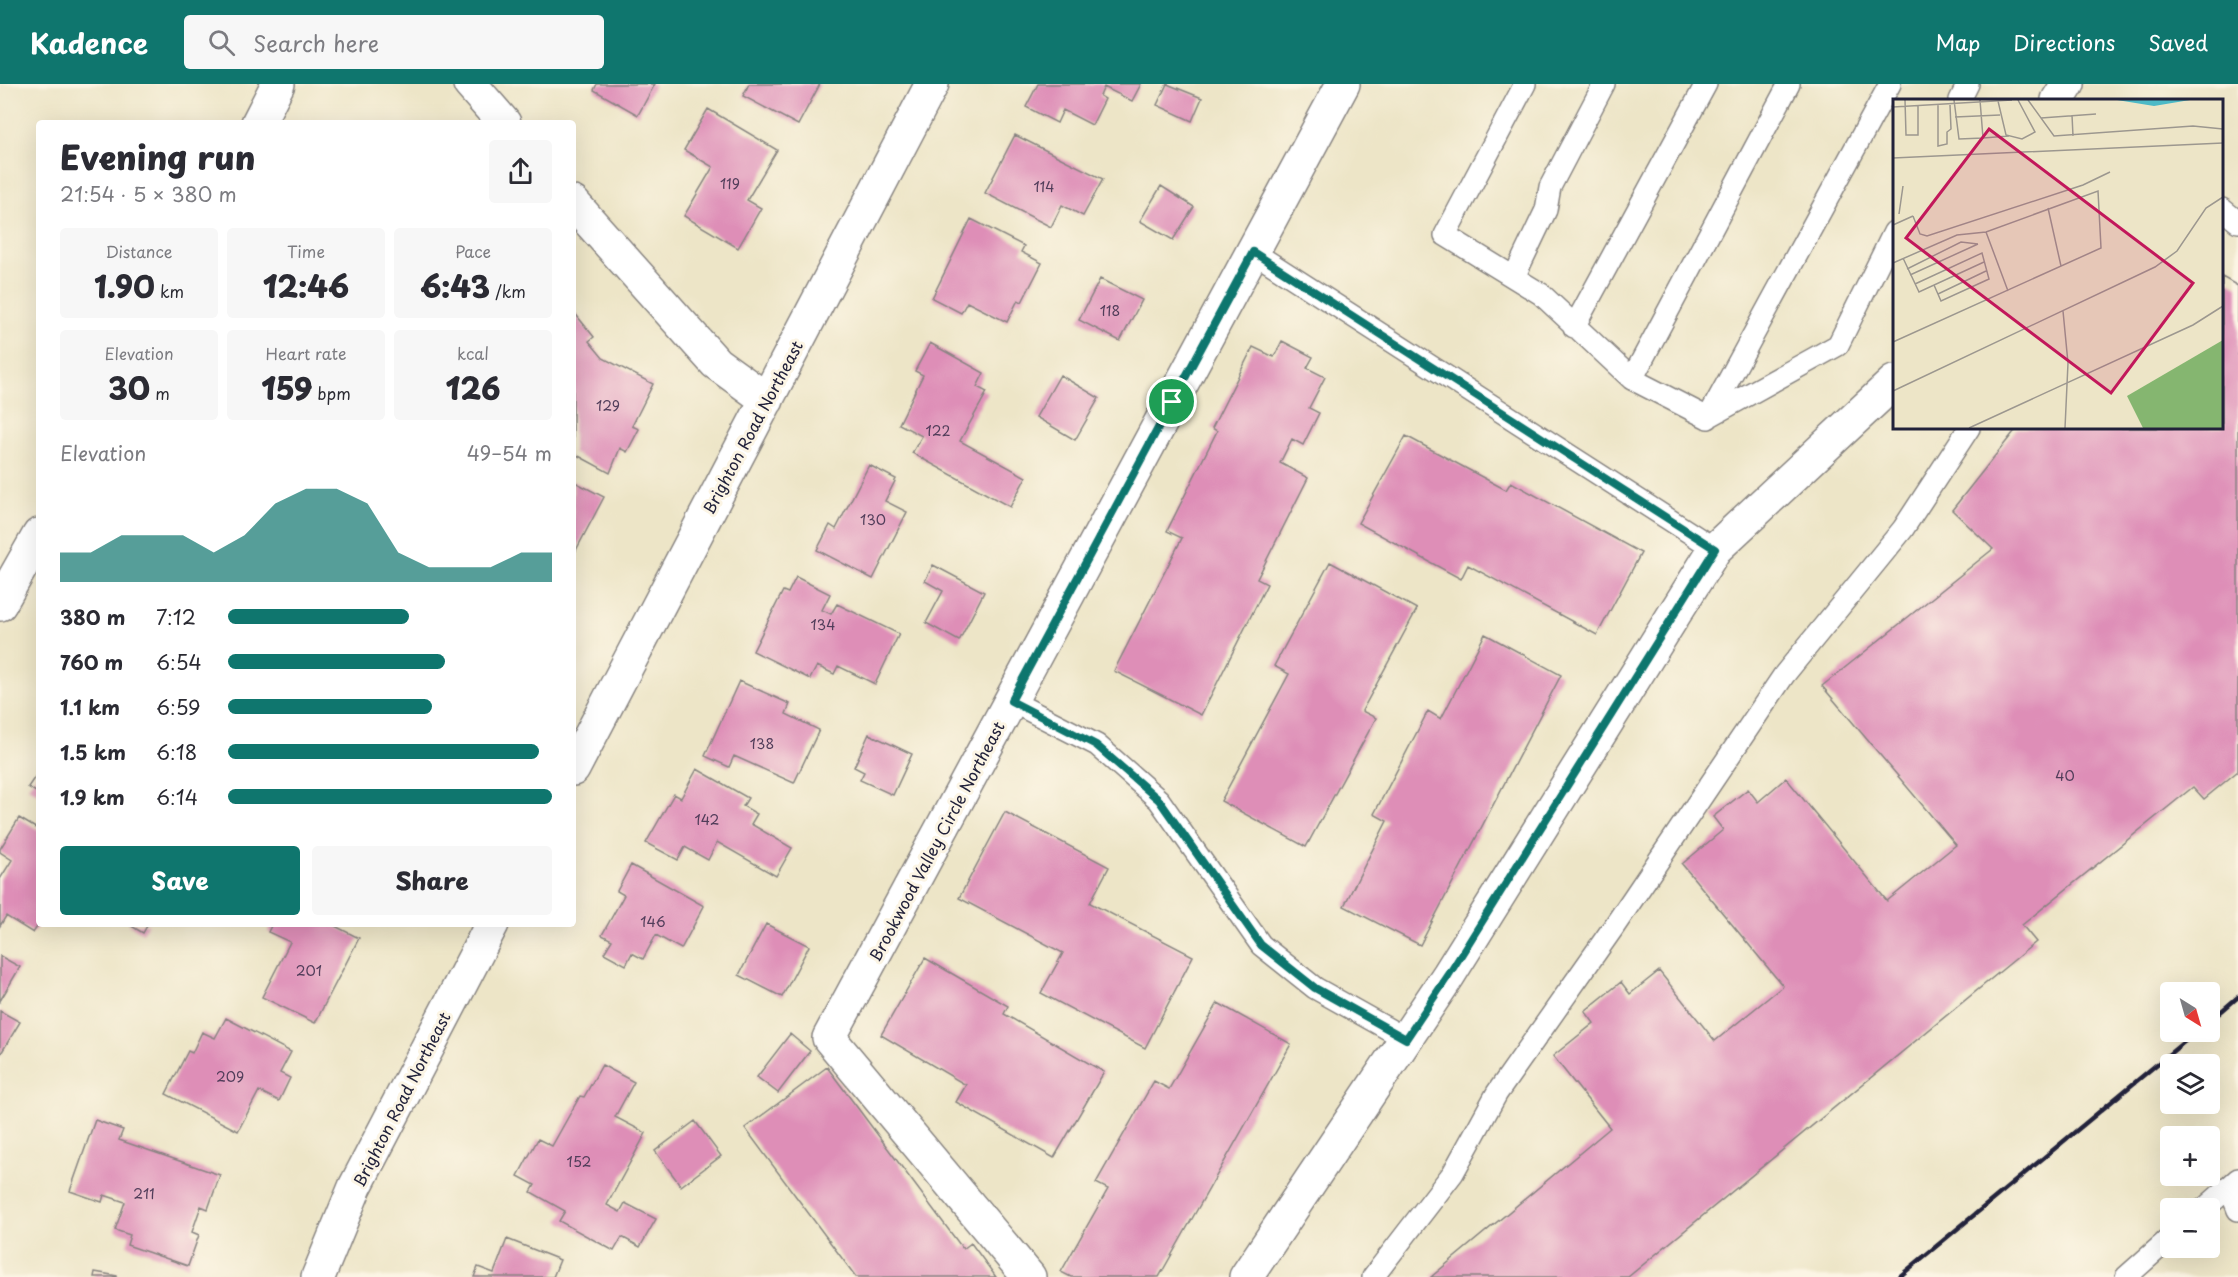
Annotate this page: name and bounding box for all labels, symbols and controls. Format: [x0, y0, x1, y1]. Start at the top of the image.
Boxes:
search box [184, 15, 604, 69]
text: Kadence [30, 21, 148, 64]
icon: search [205, 26, 238, 59]
text: Search here [253, 26, 379, 59]
text: Map [1935, 26, 1980, 58]
text: Directions [2013, 26, 2115, 58]
text: Saved [2148, 26, 2208, 58]
inset map [1893, 99, 2223, 429]
text: Evening run [60, 131, 255, 181]
button: share [489, 140, 552, 203]
house number: 119 [720, 173, 740, 194]
house number: 114 [1034, 176, 1055, 197]
text: 21:54 · 5 × 380 m [60, 179, 237, 209]
text: Distance [105, 239, 173, 263]
text: Time [287, 239, 325, 263]
text: Pace [455, 239, 491, 263]
text: 1.90 [94, 263, 155, 308]
text: 12:46 [263, 263, 349, 308]
text: 6:43 [420, 263, 490, 308]
text: km [155, 279, 184, 303]
text: /km [490, 279, 526, 303]
house number: 118 [1100, 300, 1120, 321]
street label: Brighton Road Northeast [696, 336, 808, 518]
text: Elevation [104, 341, 174, 365]
text: Heart rate [266, 341, 346, 365]
text: kcal [457, 341, 489, 365]
text: 30 [108, 365, 150, 410]
text: 159 [261, 365, 312, 410]
text: 126 [446, 365, 500, 410]
pin [1146, 376, 1197, 427]
text: m [150, 381, 170, 405]
text: bpm [312, 381, 351, 405]
icon: arrive [1155, 385, 1188, 418]
house number: 129 [596, 395, 620, 416]
house number: 122 [925, 420, 951, 441]
text: Elevation [60, 438, 146, 468]
text: 49–54 m [467, 438, 552, 468]
house number: 130 [860, 509, 886, 530]
text: 380 m [60, 602, 125, 632]
text: 7:12 [156, 602, 196, 632]
house number: 134 [811, 614, 835, 635]
text: 760 m [60, 647, 123, 677]
text: 6:54 [156, 647, 202, 677]
text: 1.1 km [60, 692, 120, 722]
text: 6:59 [156, 692, 201, 722]
street label: Brookwood Valley Circle Northeast [862, 717, 1010, 965]
house number: 138 [750, 733, 774, 754]
text: 1.5 km [60, 737, 126, 767]
text: 6:18 [156, 737, 197, 767]
house number: 40 [2055, 765, 2075, 786]
text: 1.9 km [60, 782, 125, 812]
text: 6:14 [156, 782, 198, 812]
house number: 142 [695, 809, 720, 830]
button: Save [60, 846, 300, 915]
button: Share [312, 846, 552, 915]
house number: 146 [640, 911, 666, 932]
house number: 201 [296, 960, 322, 981]
north arrow [2160, 982, 2220, 1042]
map controls [2160, 982, 2220, 1258]
street label: Brighton Road Northeast [346, 1007, 456, 1191]
button: layers [2160, 1054, 2220, 1114]
house number: 209 [216, 1066, 244, 1087]
button: + [2160, 1126, 2220, 1186]
house number: 152 [567, 1151, 591, 1172]
house number: 211 [133, 1183, 155, 1204]
button: − [2160, 1198, 2220, 1258]

